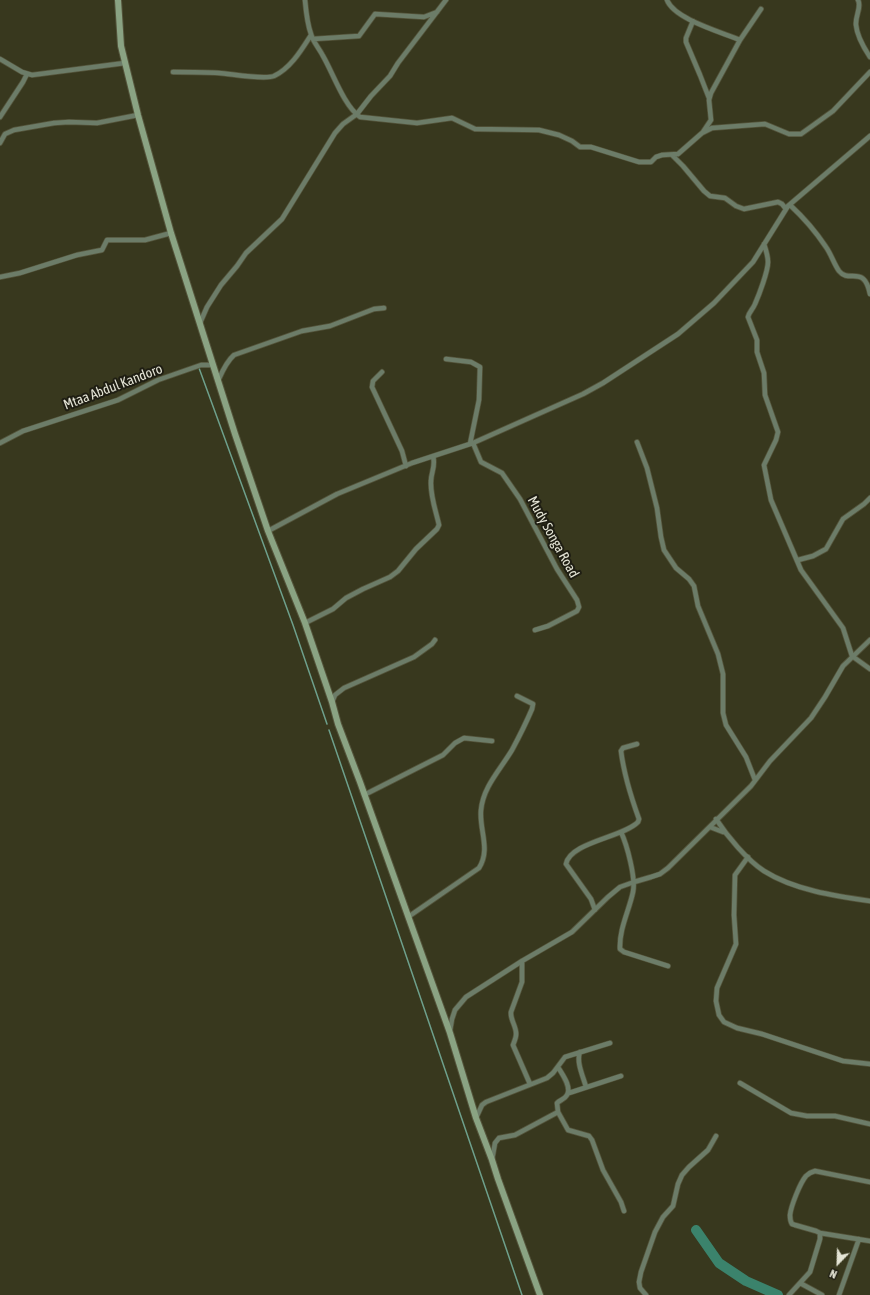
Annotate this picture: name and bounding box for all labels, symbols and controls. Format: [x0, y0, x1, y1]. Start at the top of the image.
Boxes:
street label: Mtaa Abdul Kandoro [61, 360, 165, 414]
street label: Mudy Songa Road [524, 493, 582, 581]
north arrow [818, 1243, 858, 1283]
text: N [828, 1267, 839, 1281]

